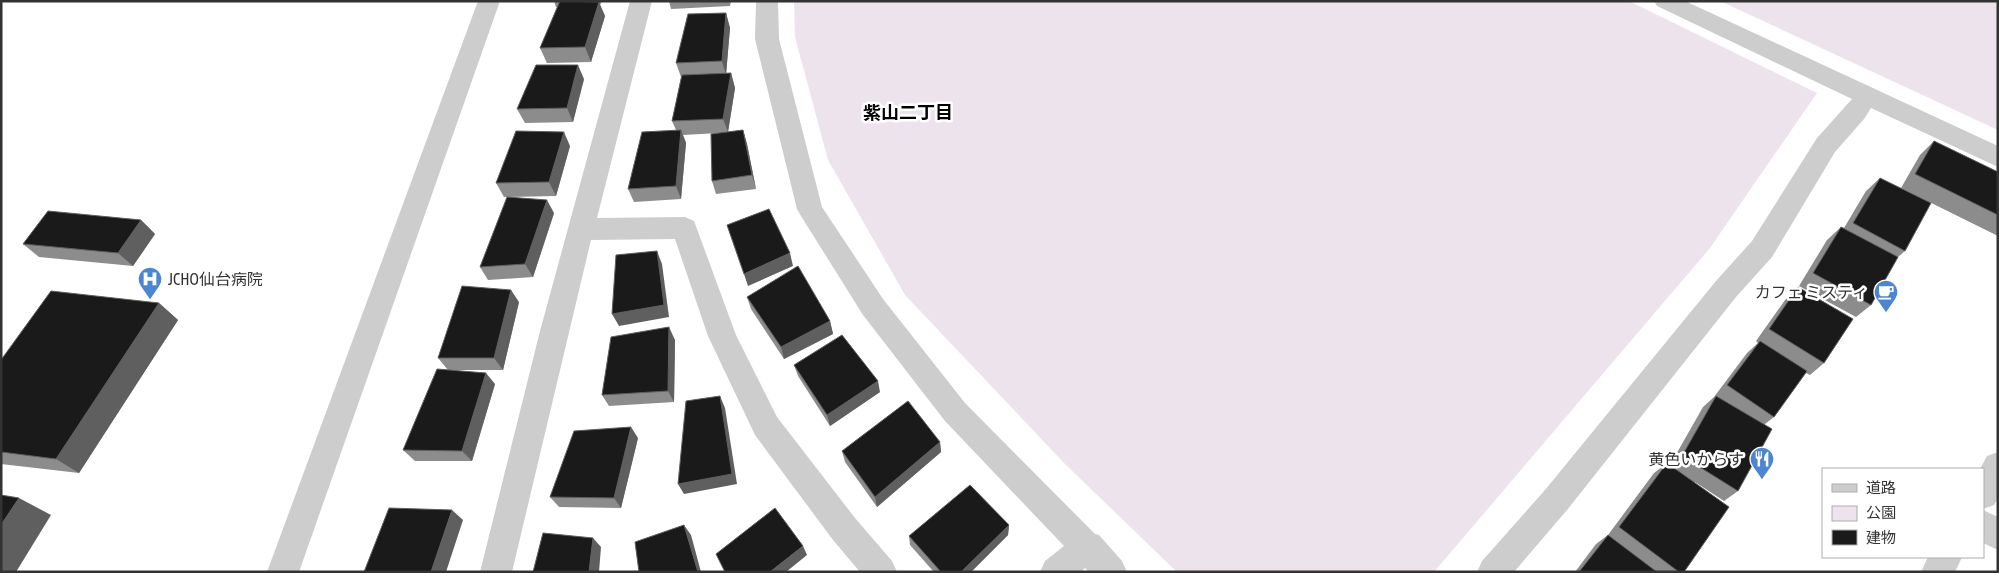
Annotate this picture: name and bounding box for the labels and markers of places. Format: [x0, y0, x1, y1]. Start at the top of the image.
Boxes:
hospital icon: JCHO仙台病院 [137, 266, 163, 300]
place label: JCHO仙台病院 [168, 270, 263, 288]
cafe icon: カフェ ミスティ [1873, 279, 1899, 313]
place label: カフェ ミスティ [1755, 283, 1868, 301]
restaurant icon: 黄色いからす [1749, 446, 1775, 480]
place label: 黄色いからす [1648, 450, 1744, 468]

